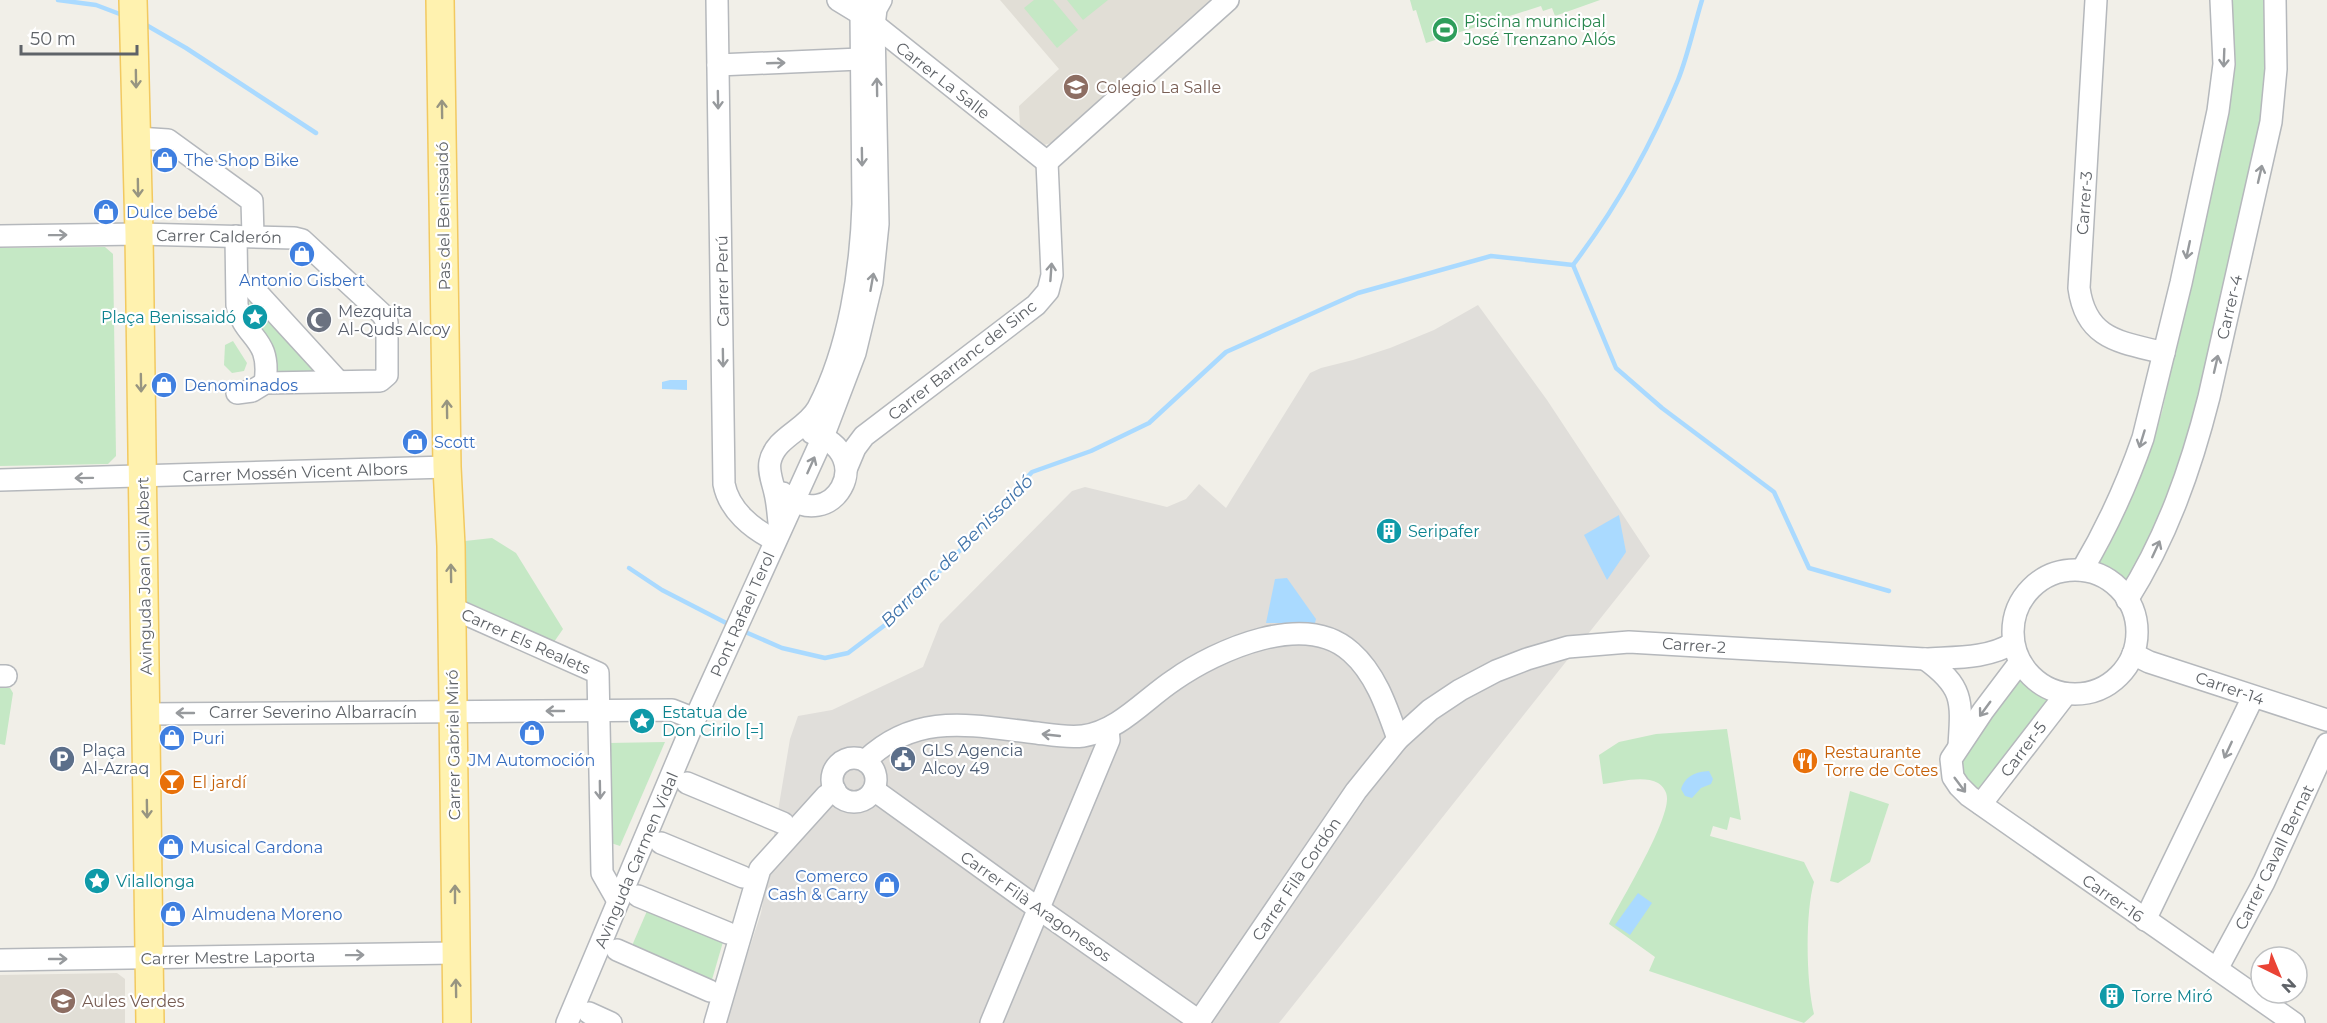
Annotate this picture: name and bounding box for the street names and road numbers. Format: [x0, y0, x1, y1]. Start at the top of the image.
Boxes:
street label: Carrer La Salle [892, 38, 993, 123]
street label: Pas del Benissaidó [433, 141, 454, 291]
street label: Carrer-3 [2073, 171, 2096, 236]
street label: Carrer Calderón [156, 226, 282, 247]
street label: Carrer Perú [712, 235, 733, 327]
street label: Carrer-4 [2213, 272, 2246, 341]
street label: Carrer Barranc del Sinc [884, 296, 1040, 424]
street label: Carrer Mossén Vicent Albors [182, 459, 408, 486]
street label: Avinguda Joan Gil Albert [133, 476, 156, 675]
street label: Pont Rafael Terol [706, 549, 779, 680]
street label: Carrer Els Realets [458, 604, 593, 679]
street label: Carrer-2 [1661, 634, 1727, 657]
street label: Carrer-14 [2193, 668, 2267, 709]
street label: Carrer Gabriel Miró [443, 669, 464, 820]
street label: Carrer Severino Albarracín [209, 703, 417, 722]
street label: Carrer-5 [1996, 718, 2050, 781]
street label: Avinguda Carmen Vidal [591, 769, 682, 951]
street label: Carrer Cavall Bernat [2231, 781, 2318, 933]
street label: Carrer Filà Cordón [1248, 814, 1345, 945]
street label: Carrer Filà Aragonesos [957, 847, 1115, 966]
street label: Carrer-16 [2078, 870, 2147, 927]
street label: Carrer Mestre Laporta [140, 946, 316, 969]

